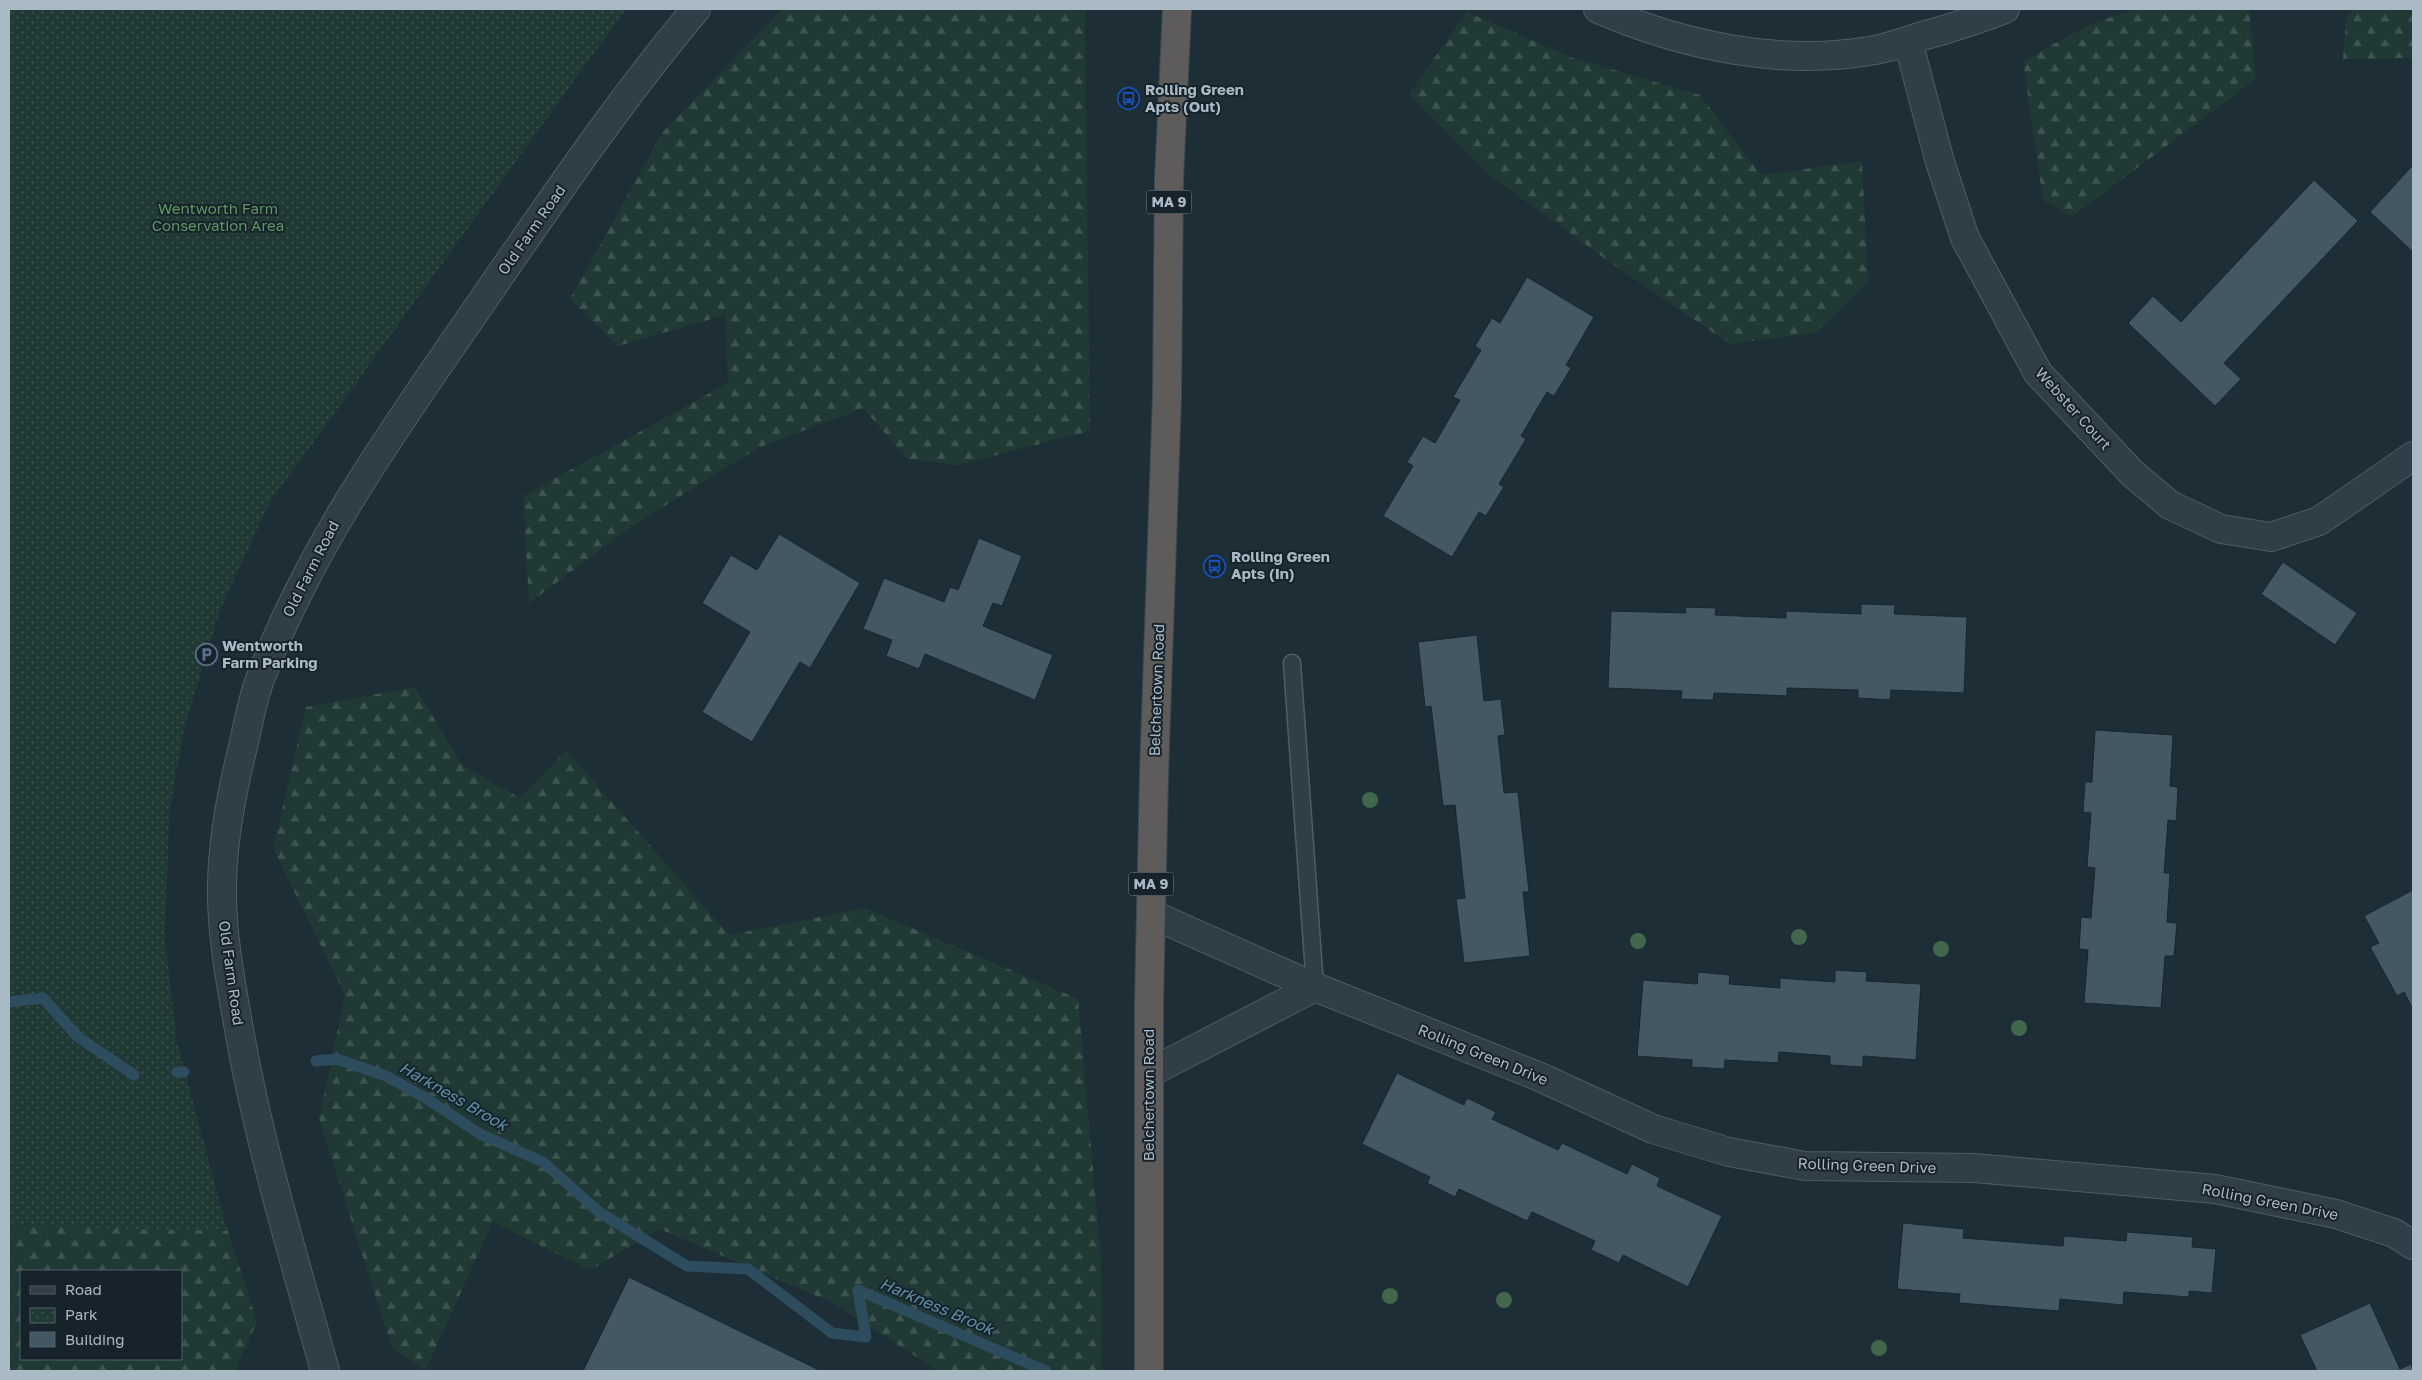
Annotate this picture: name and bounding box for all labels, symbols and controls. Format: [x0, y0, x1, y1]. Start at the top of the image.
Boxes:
place label: Rolling Green Apts (Out) [1145, 80, 1244, 115]
bus stop icon: Rolling Green Apts (Out) [1117, 87, 1141, 111]
street label: Old Farm Road [494, 181, 569, 278]
road number: MA 9 [1146, 190, 1192, 213]
park label: Wentworth Farm Conservation Area [152, 199, 284, 234]
street label: Webster Court [2032, 364, 2115, 453]
street label: Old Farm Road [278, 517, 342, 620]
place label: Rolling Green Apts (In) [1231, 547, 1330, 582]
bus stop icon: Rolling Green Apts (In) [1203, 554, 1227, 578]
street label: Belchertown Road [1145, 623, 1167, 756]
place label: Wentworth Farm Parking [222, 636, 318, 671]
parking icon: Wentworth Farm Parking [194, 643, 218, 667]
road number: MA 9 [1128, 872, 1174, 896]
street label: Old Farm Road [216, 919, 248, 1026]
street label: Rolling Green Drive [1416, 1020, 1551, 1089]
street label: Belchertown Road [1139, 1029, 1157, 1161]
water label: Harkness Brook [396, 1057, 513, 1136]
street label: Rolling Green Drive [1797, 1154, 1937, 1176]
street label: Rolling Green Drive [2200, 1179, 2340, 1223]
legend [20, 1270, 182, 1360]
water label: Harkness Brook [877, 1273, 999, 1340]
text: Road [65, 1280, 102, 1298]
text: Park [65, 1305, 98, 1323]
text: Building [65, 1330, 125, 1348]

